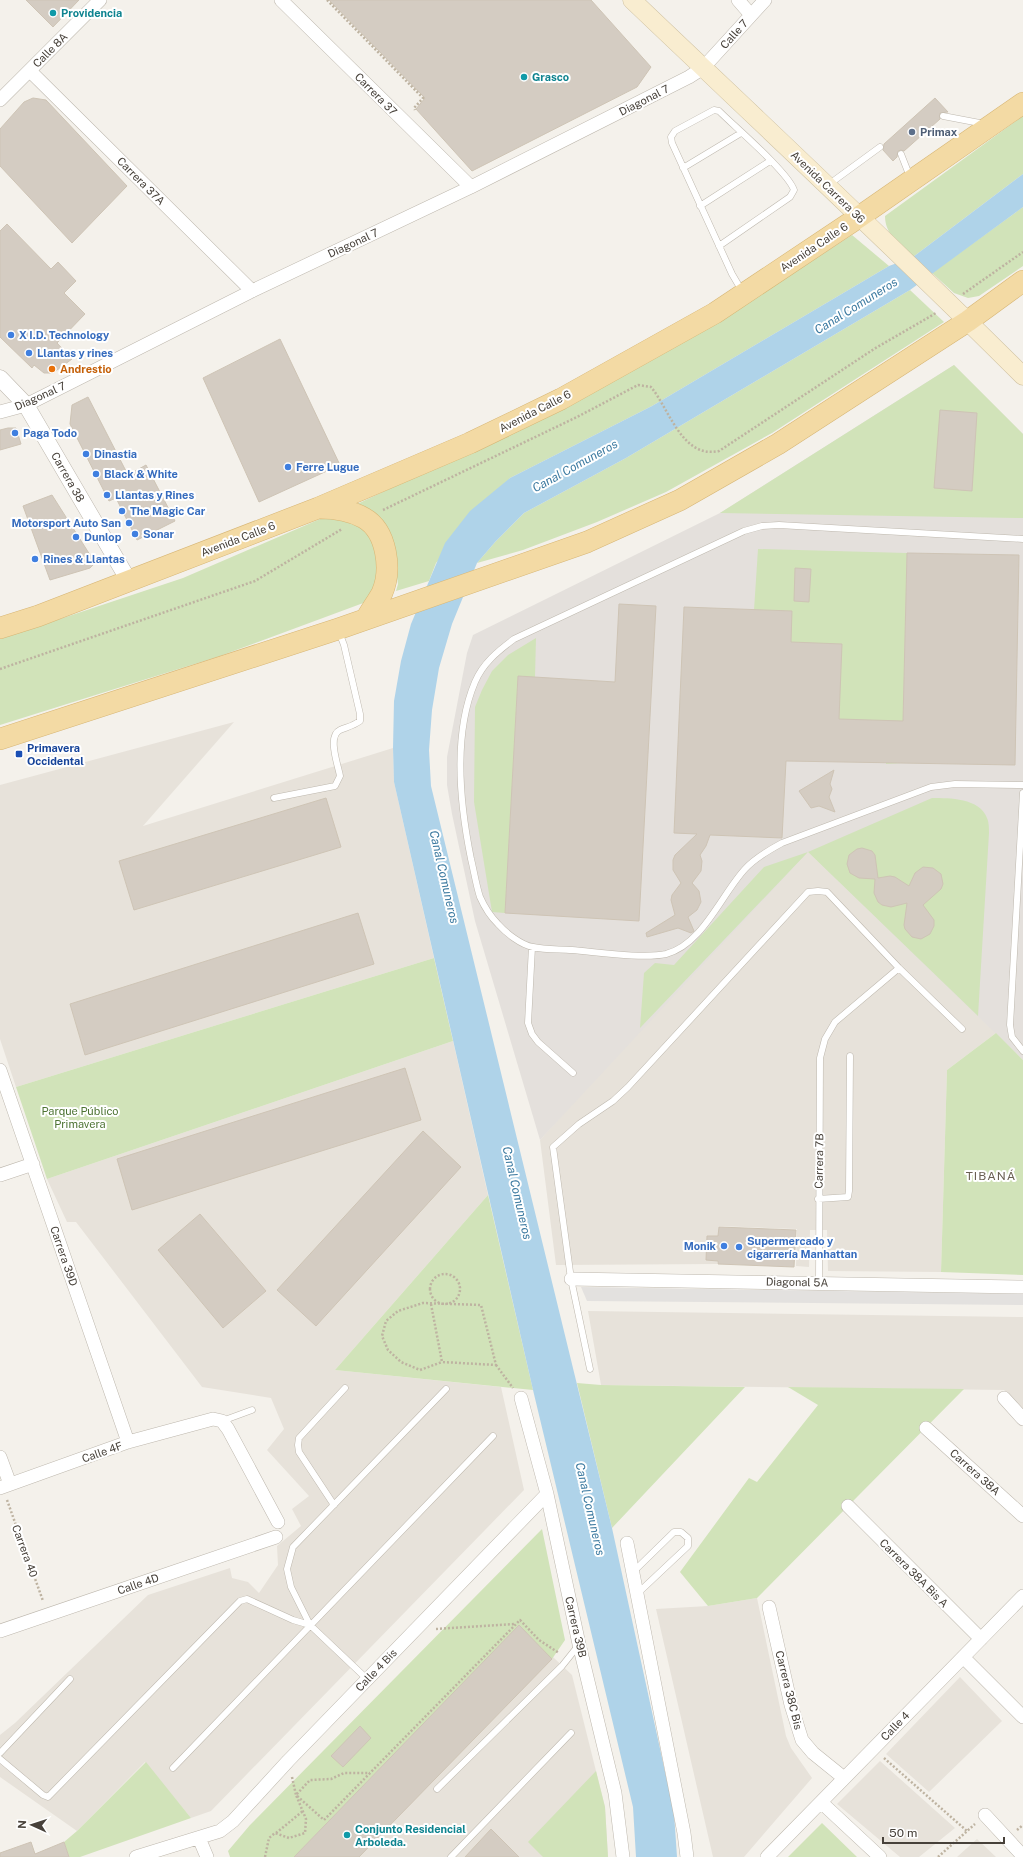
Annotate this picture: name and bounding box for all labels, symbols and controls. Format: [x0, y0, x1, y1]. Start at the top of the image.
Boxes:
place label: Providencia [61, 7, 122, 19]
marker: Providencia [48, 8, 58, 18]
street label: Calle 7 [718, 17, 751, 51]
street label: Calle 8A [30, 30, 70, 70]
street label: Carrera 37 [352, 70, 400, 118]
place label: Grasco [532, 71, 569, 83]
marker: Grasco [519, 72, 529, 82]
street label: Diagonal 7 [617, 82, 671, 118]
place label: Primax [920, 126, 958, 138]
marker: Primax [907, 127, 917, 137]
street label: Avenida Carrera 36 [789, 149, 868, 225]
street label: Carrera 37A [115, 155, 167, 207]
street label: Avenida Calle 6 [778, 220, 850, 274]
street label: Diagonal 7 [326, 226, 381, 260]
water label: Canal Comuneros [812, 275, 900, 337]
place label: X I.D. Technology [19, 329, 110, 341]
marker: X I.D. Technology [6, 330, 16, 340]
place label: Llantas y rines [37, 347, 113, 359]
marker: Llantas y rines [24, 348, 34, 358]
place label: Andrestio [60, 363, 112, 375]
marker: Andrestio [47, 364, 57, 374]
street label: Diagonal 7 [13, 379, 68, 413]
street label: Avenida Calle 6 [497, 388, 573, 434]
place label: Paga Todo [23, 427, 77, 439]
marker: Paga Todo [10, 428, 20, 438]
water label: Canal Comuneros [530, 437, 620, 495]
place label: Dinastia [94, 448, 137, 460]
marker: Dinastia [81, 449, 91, 459]
street label: Carrera 38 [49, 450, 87, 504]
place label: Ferre Lugue [296, 461, 359, 473]
marker: Ferre Lugue [283, 462, 293, 472]
place label: Black & White [104, 468, 178, 480]
marker: Black & White [91, 469, 101, 479]
place label: Llantas y Rines [115, 489, 194, 501]
marker: Llantas y Rines [102, 490, 112, 500]
place label: The Magic Car [130, 505, 206, 517]
marker: The Magic Car [117, 506, 127, 516]
place label: Motorsport Auto San [11, 517, 121, 529]
marker: Motorsport Auto San [124, 518, 134, 528]
street label: Avenida Calle 6 [199, 519, 277, 559]
place label: Sonar [143, 528, 175, 540]
marker: Sonar [130, 529, 140, 539]
place label: Dunlop [84, 531, 122, 543]
marker: Dunlop [71, 532, 81, 542]
place label: Rines & Llantas [43, 553, 125, 565]
marker: Rines & Llantas [30, 554, 40, 564]
place label: Primavera Occidental [27, 742, 84, 767]
marker: Primavera Occidental [14, 749, 24, 759]
water label: Canal Comuneros [426, 829, 462, 925]
park label: Parque Público Primavera [41, 1105, 119, 1130]
street label: Carrera 7B [813, 1133, 825, 1189]
water label: Canal Comuneros [499, 1145, 535, 1241]
district label: TIBANÁ [966, 1169, 1016, 1183]
street label: Carrera 39D [48, 1224, 80, 1288]
place label: Supermercado y cigarrería Manhattan [747, 1235, 857, 1260]
place label: Monik [684, 1240, 717, 1252]
marker: Monik [719, 1241, 729, 1251]
marker: Supermercado y cigarrería Manhattan [734, 1242, 744, 1252]
street label: Diagonal 5A [766, 1275, 829, 1289]
street label: Calle 4F [80, 1439, 124, 1465]
street label: Carrera 38A [948, 1446, 1003, 1498]
water label: Canal Comuneros [572, 1461, 608, 1557]
street label: Carrera 40 [10, 1523, 40, 1579]
street label: Carrera 38A Bis A [877, 1536, 951, 1610]
street label: Calle 4D [116, 1571, 161, 1597]
street label: Carrera 39B [563, 1595, 589, 1659]
street label: Calle 4 Bis [353, 1646, 399, 1694]
street label: Carrera 38C Bis [773, 1649, 805, 1731]
street label: Calle 4 [878, 1709, 912, 1743]
north arrow [12, 1805, 52, 1845]
scale bar [883, 1819, 1004, 1845]
text: N [16, 1820, 28, 1829]
place label: Conjunto Residencial Arboleda. [355, 1823, 466, 1848]
text: 50 m [889, 1826, 917, 1840]
marker: Conjunto Residencial Arboleda. [342, 1830, 352, 1840]

